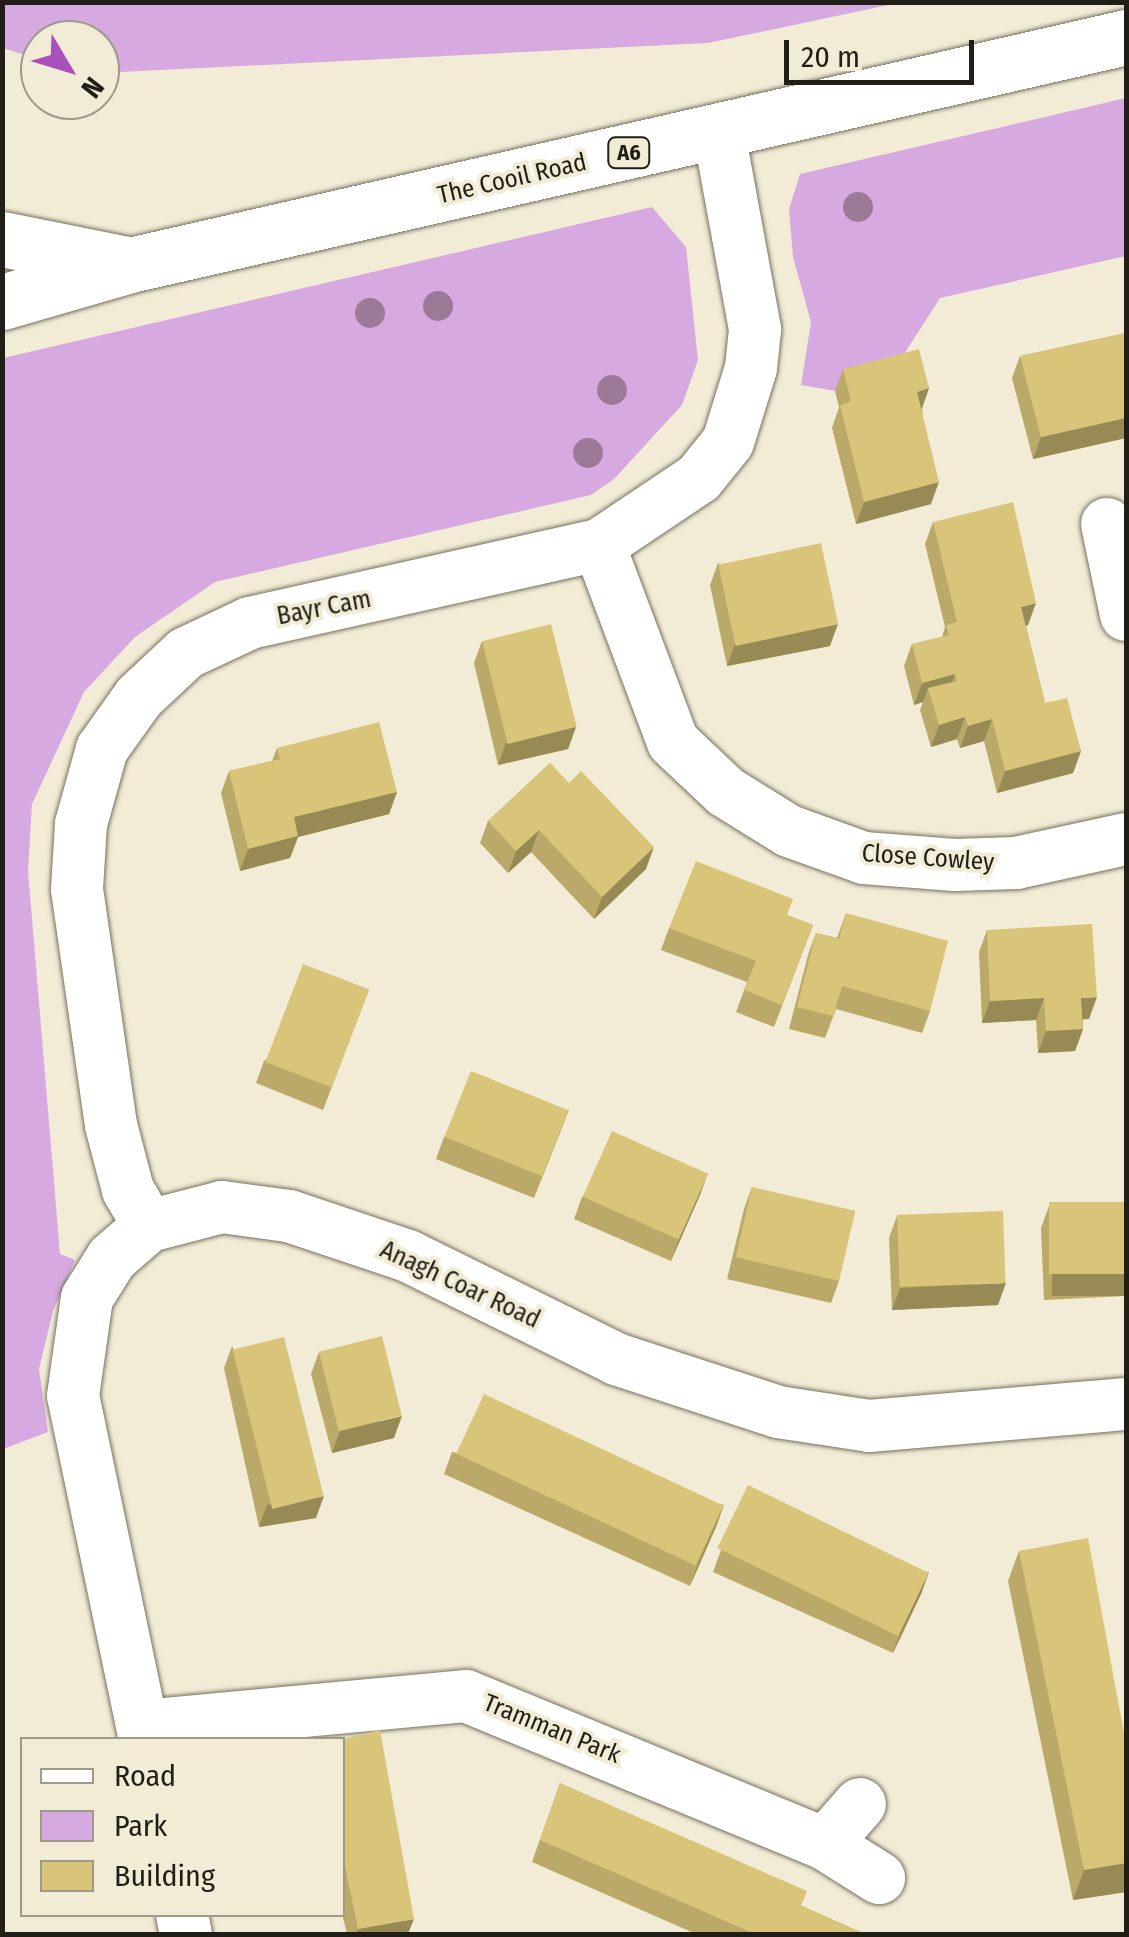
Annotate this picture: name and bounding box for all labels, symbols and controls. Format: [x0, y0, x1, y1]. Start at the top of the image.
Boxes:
north arrow [20, 20, 120, 120]
scale bar [789, 20, 979, 82]
text: 20 m [801, 39, 860, 75]
text: N [74, 71, 111, 104]
road number: A6 [606, 136, 652, 170]
street label: The Cooil Road [435, 147, 589, 211]
street label: Bayr Cam [274, 584, 374, 632]
street label: Close Cowley [861, 838, 995, 878]
street label: Anagh Coar Road [375, 1235, 545, 1335]
street label: Tramman Park [479, 1688, 625, 1770]
legend [20, 1737, 345, 1917]
text: Road [114, 1758, 176, 1794]
text: Park [114, 1808, 167, 1844]
text: Building [114, 1858, 215, 1894]

